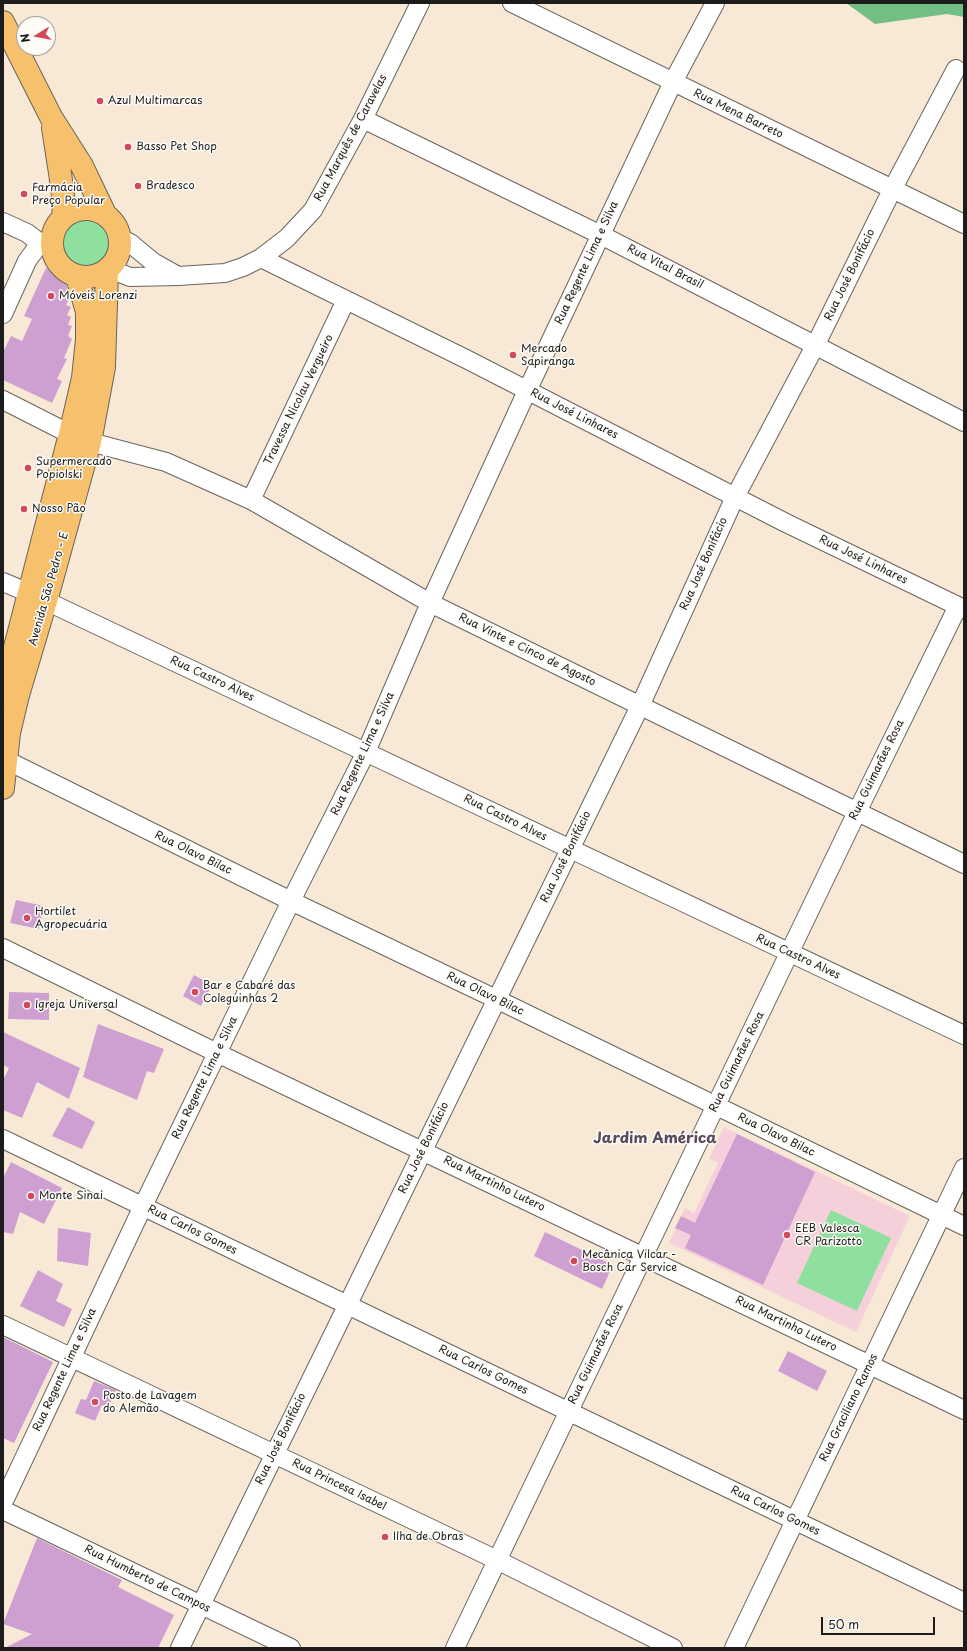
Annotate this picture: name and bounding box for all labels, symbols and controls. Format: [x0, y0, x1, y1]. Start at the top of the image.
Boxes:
north arrow [16, 16, 56, 56]
text: N [16, 32, 34, 44]
street label: Rua Marquês de Caravelas [312, 72, 390, 204]
street label: Rua Mena Barreto [691, 87, 785, 141]
place label: Azul Multimarcas [108, 94, 202, 108]
marker: Azul Multimarcas [95, 96, 105, 106]
place label: Basso Pet Shop [136, 140, 217, 154]
marker: Basso Pet Shop [123, 142, 133, 152]
place label: Bradesco [146, 179, 195, 193]
place label: Farmácia Preço Popular [32, 181, 105, 207]
marker: Bradesco [133, 181, 143, 191]
marker: Farmácia Preço Popular [19, 189, 29, 199]
street label: Rua Regente Lima e Silva [553, 199, 621, 327]
street label: Rua José Bonifácio [822, 227, 878, 323]
street label: Rua Vital Brasil [625, 242, 705, 292]
place label: Móveis Lorenzi [59, 289, 137, 303]
marker: Móveis Lorenzi [46, 291, 56, 301]
street label: Travessa Nicolau Vergueiro [262, 333, 336, 467]
place label: Mercado Sapiranga [521, 342, 575, 368]
marker: Mercado Sapiranga [508, 350, 518, 360]
street label: Rua José Linhares [528, 386, 620, 442]
place label: Supermercado Popiolski [36, 455, 112, 481]
marker: Supermercado Popiolski [23, 463, 33, 473]
place label: Nosso Pão [32, 502, 86, 516]
marker: Nosso Pão [19, 504, 29, 514]
street label: Rua José Bonifácio [678, 516, 730, 612]
street label: Avenida São Pedro - E [26, 531, 72, 647]
street label: Rua José Linhares [817, 533, 909, 587]
street label: Rua Vinte e Cinco de Agosto [456, 611, 598, 689]
street label: Rua Castro Alves [168, 654, 256, 704]
street label: Rua Regente Lima e Silva [329, 690, 397, 818]
street label: Rua Guimarães Rosa [847, 718, 907, 822]
street label: Rua Castro Alves [461, 792, 549, 844]
street label: Rua José Bonifácio [538, 809, 594, 905]
street label: Rua Olavo Bilac [152, 829, 234, 877]
place label: Hortilet Agropecuária [35, 905, 108, 931]
marker: Hortilet Agropecuária [22, 913, 32, 923]
street label: Rua Castro Alves [754, 932, 842, 982]
street label: Rua Olavo Bilac [444, 970, 526, 1018]
place label: Bar e Cabaré das Coleguinhas 2 [203, 979, 295, 1005]
marker: Bar e Cabaré das Coleguinhas 2 [190, 987, 200, 997]
place label: Igreja Universal [35, 998, 118, 1012]
marker: Igreja Universal [22, 1000, 32, 1010]
street label: Rua Guimarães Rosa [707, 1010, 767, 1114]
street label: Rua Regente Lima e Silva [170, 1015, 240, 1141]
street label: Rua José Bonifácio [396, 1100, 452, 1196]
street label: Rua Olavo Bilac [735, 1111, 817, 1159]
district label: Jardim América [593, 1130, 717, 1148]
street label: Rua Martinho Lutero [441, 1154, 547, 1214]
place label: Monte Sinai [39, 1189, 103, 1203]
marker: Monte Sinai [26, 1191, 36, 1201]
street label: Rua Carlos Gomes [145, 1203, 239, 1257]
place label: EEB Valesca CR Parizotto [795, 1222, 862, 1248]
marker: EEB Valesca CR Parizotto [782, 1230, 792, 1240]
place label: Mecânica Vilcar - Bosch Car Service [582, 1248, 677, 1274]
marker: Mecânica Vilcar - Bosch Car Service [569, 1256, 579, 1266]
street label: Rua Martinho Lutero [733, 1294, 839, 1354]
street label: Rua Guimarães Rosa [566, 1302, 626, 1406]
street label: Rua Regente Lima e Silva [31, 1306, 99, 1434]
street label: Rua Carlos Gomes [436, 1343, 530, 1397]
street label: Rua Graciliano Ramos [817, 1352, 881, 1464]
place label: Posto de Lavagem do Alemão [103, 1389, 197, 1415]
street label: Rua José Bonifácio [253, 1391, 309, 1487]
marker: Posto de Lavagem do Alemão [90, 1397, 100, 1407]
street label: Rua Princesa Isabel [290, 1456, 388, 1514]
street label: Rua Carlos Gomes [728, 1484, 822, 1538]
place label: Ilha de Obras [393, 1530, 464, 1544]
marker: Ilha de Obras [380, 1532, 390, 1542]
street label: Rua Humberto de Campos [82, 1543, 212, 1615]
scale bar [823, 1609, 937, 1635]
text: 50 m [828, 1615, 859, 1633]

